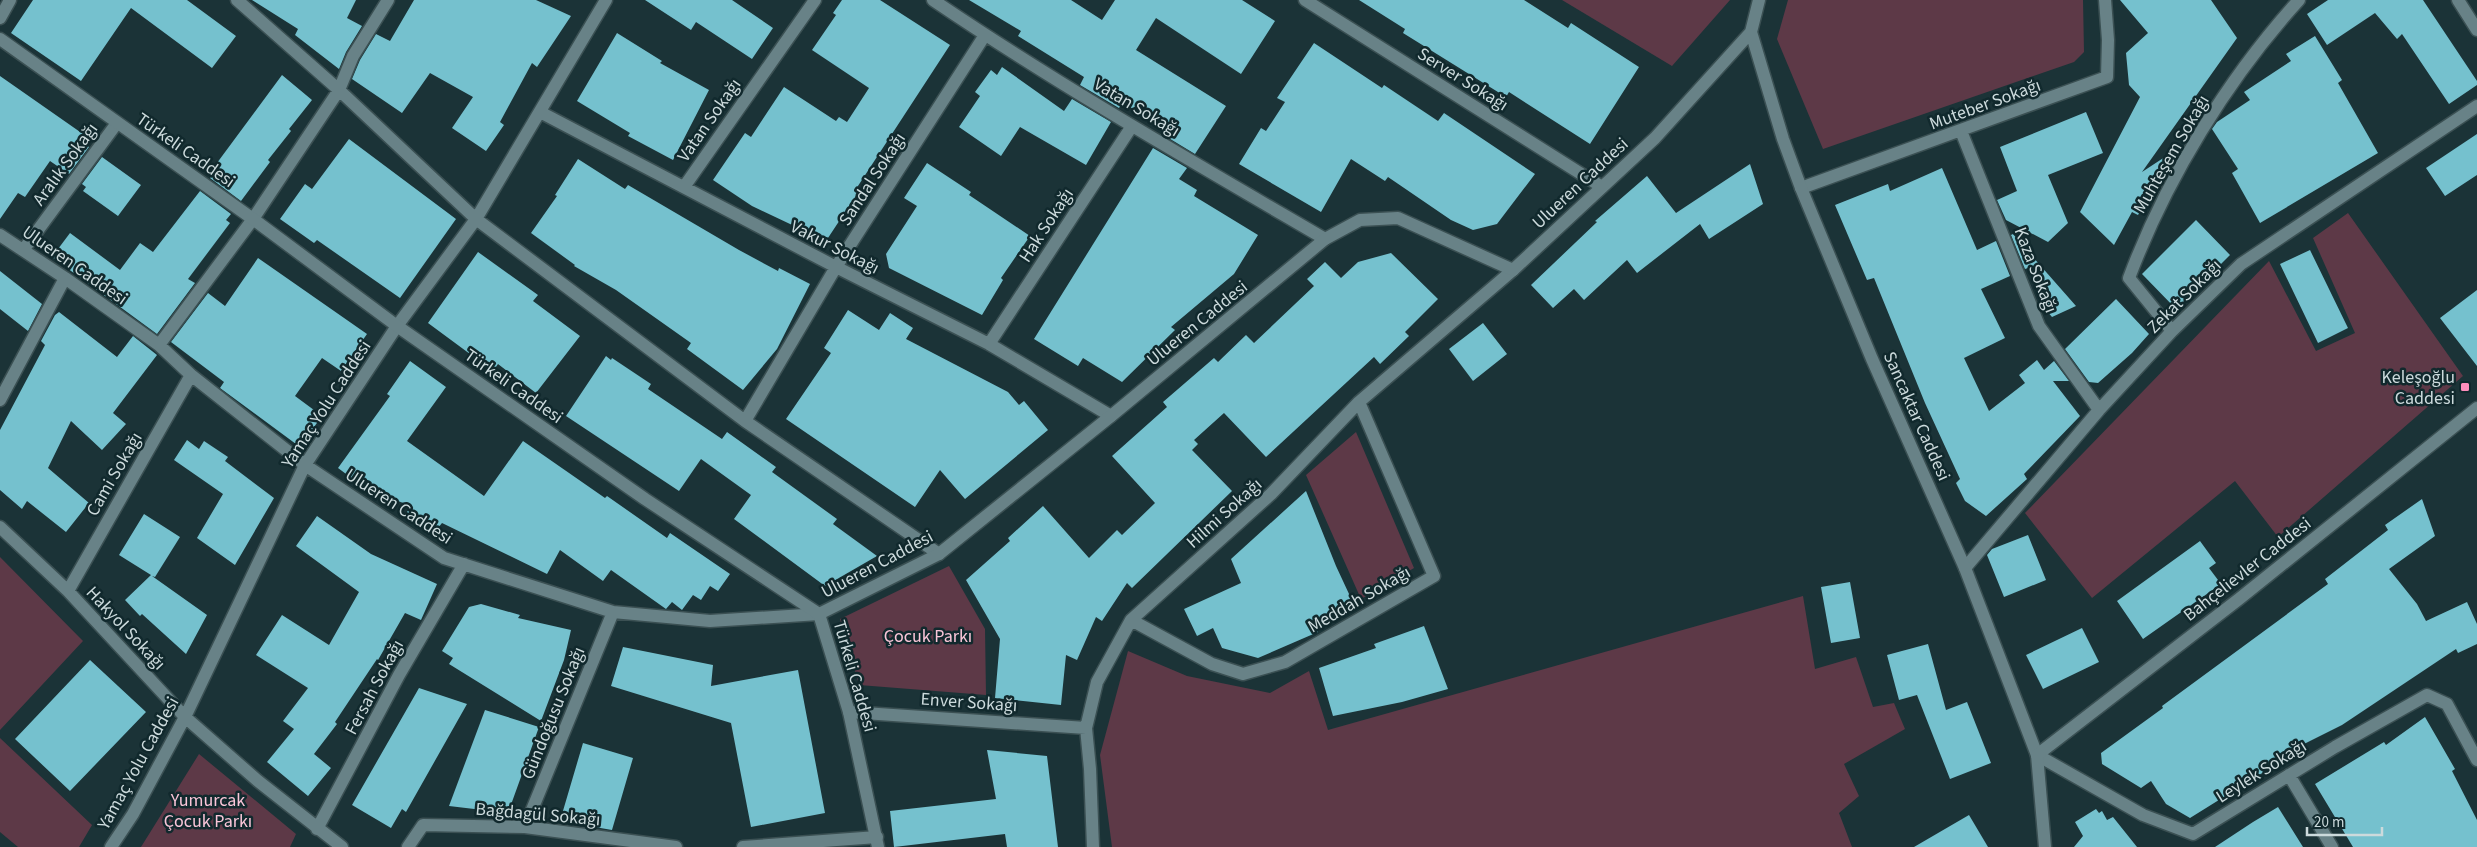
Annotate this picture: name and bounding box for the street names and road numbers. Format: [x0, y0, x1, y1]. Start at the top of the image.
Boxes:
street label: Server Sokağı [1412, 42, 1513, 117]
street label: Vatan Sokağı [1089, 72, 1185, 143]
street label: Muteber Sokağı [1926, 73, 2044, 136]
street label: Vatan Sokağı [671, 74, 747, 167]
street label: Muhteşem Sokağı [2127, 90, 2216, 218]
street label: Türkeli Caddesi [131, 107, 240, 194]
street label: Aralık Sokağı [27, 118, 104, 211]
street label: Sandal Sokağı [833, 128, 912, 231]
street label: Ulueren Caddesi [1527, 132, 1634, 235]
street label: Hak Sokağı [1013, 183, 1080, 267]
street label: Vakur Sokağı [786, 214, 884, 281]
street label: Ulueren Caddesi [17, 220, 133, 311]
street label: Kaza Sokağı [2008, 224, 2063, 317]
street label: Zekat Sokağı [2142, 254, 2227, 339]
street label: Ulueren Caddesi [1141, 275, 1253, 372]
street label: Yamaç Yolu Caddesi [275, 335, 377, 474]
street label: Türkeli Caddesi [459, 343, 568, 430]
street label: Sancaktar Caddesi [1877, 348, 1956, 485]
street label: Cami Sokağı [80, 428, 149, 521]
street label: Ulueren Caddesi [340, 462, 457, 551]
street label: Hilmi Sokağı [1181, 472, 1268, 554]
street label: Bahçelievler Caddesi [2178, 511, 2317, 627]
street label: Ulueren Caddesi [817, 524, 938, 604]
street label: Meddah Sokağı [1303, 560, 1415, 639]
street label: Hakyol Sokağı [80, 581, 171, 676]
street label: Türkeli Caddesi [827, 617, 882, 735]
street label: Fersah Sokağı [339, 635, 410, 739]
street label: Gündoğusu Sokağı [515, 643, 591, 783]
street label: Enver Sokağı [920, 687, 1018, 718]
street label: Yamaç Yolu Caddesi [91, 692, 185, 835]
street label: Leylek Sokağı [2211, 734, 2311, 809]
street label: Bağdagül Sokağı [474, 797, 601, 832]

